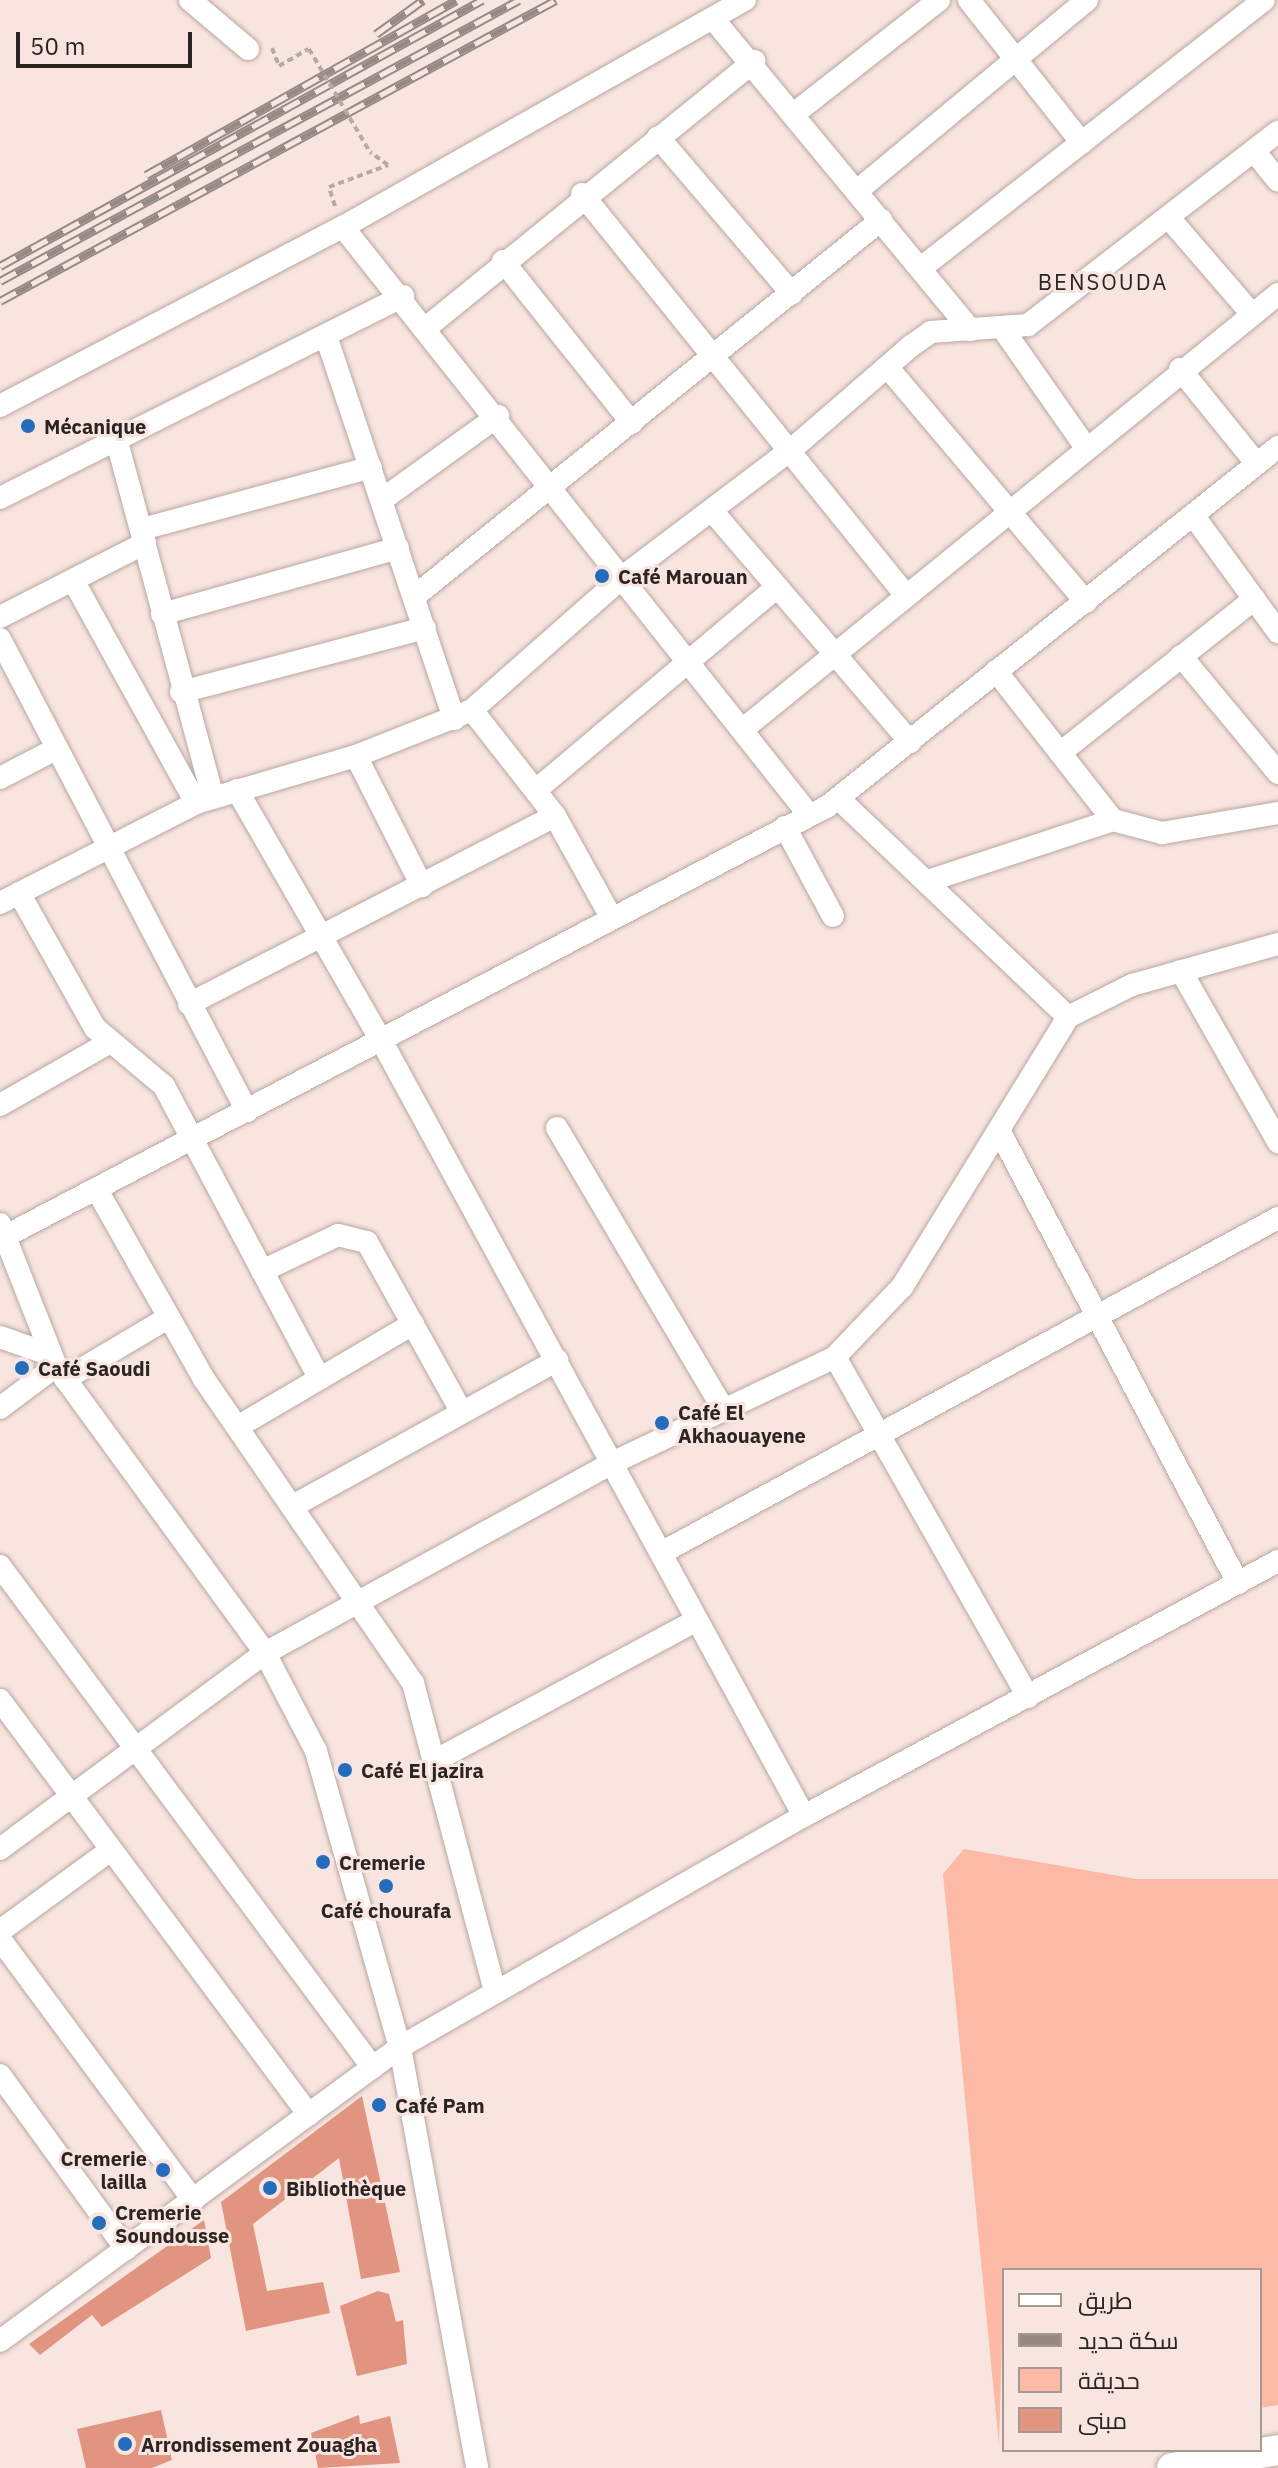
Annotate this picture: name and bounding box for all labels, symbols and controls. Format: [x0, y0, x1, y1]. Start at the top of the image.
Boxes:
scale bar [20, 16, 196, 66]
text: 50 m [30, 30, 85, 62]
district label: BENSOUDA [1038, 269, 1168, 295]
place label: Mécanique [44, 414, 146, 438]
marker: Mécanique [19, 417, 37, 435]
place label: Café Marouan [618, 564, 748, 588]
marker: Café Marouan [593, 567, 611, 585]
place label: Café Saoudi [38, 1356, 150, 1380]
marker: Café Saoudi [13, 1359, 31, 1377]
place label: Café El Akhaouayene [678, 1400, 806, 1447]
marker: Café El Akhaouayene [653, 1414, 671, 1432]
place label: Café El jazira [361, 1758, 484, 1782]
marker: Café El jazira [336, 1761, 354, 1779]
place label: Cremerie [339, 1850, 425, 1874]
marker: Cremerie [314, 1853, 332, 1871]
marker: Café chourafa [377, 1877, 395, 1895]
place label: Café chourafa [321, 1898, 451, 1922]
place label: Café Pam [395, 2093, 485, 2117]
marker: Café Pam [370, 2096, 388, 2114]
place label: Cremerie lailla [61, 2146, 147, 2193]
marker: Cremerie lailla [154, 2161, 172, 2179]
place label: Bibliothèque [286, 2176, 406, 2200]
marker: Bibliothèque [261, 2179, 279, 2197]
place label: Cremerie Soundousse [115, 2200, 229, 2247]
marker: Cremerie Soundousse [90, 2214, 108, 2232]
legend [1002, 2268, 1262, 2452]
text: طريق [1078, 2284, 1133, 2316]
text: سكة حديد [1078, 2324, 1179, 2356]
text: حديقة [1078, 2364, 1140, 2396]
text: مبنى [1078, 2404, 1127, 2436]
place label: Arrondissement Zouagha [141, 2432, 377, 2456]
marker: Arrondissement Zouagha [116, 2435, 134, 2453]

